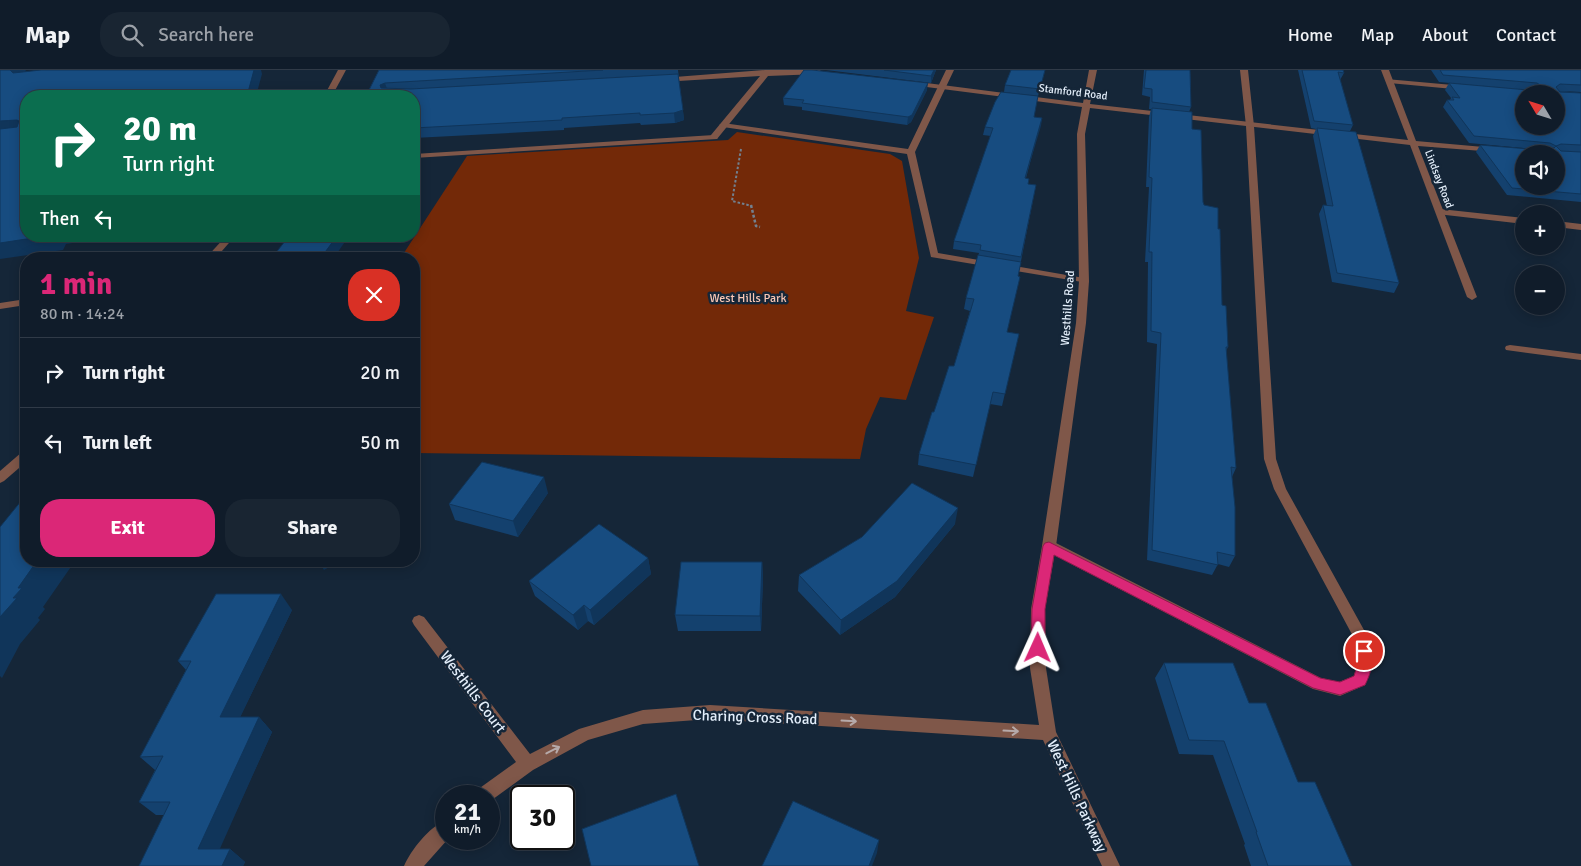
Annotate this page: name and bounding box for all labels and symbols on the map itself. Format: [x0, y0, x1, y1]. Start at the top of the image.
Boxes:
street label: Stamford Road [1038, 81, 1108, 103]
north arrow [1515, 85, 1565, 135]
street label: Lindsay Road [1422, 148, 1456, 210]
street label: Westhills Road [1058, 270, 1078, 346]
park label: West Hills Park [709, 291, 787, 306]
position arrow [1011, 621, 1063, 673]
pin [1343, 630, 1385, 672]
street label: Westhills Court [436, 647, 510, 737]
street label: Charing Cross Road [692, 706, 818, 728]
one-way arrow [840, 716, 856, 725]
one-way arrow [1002, 726, 1018, 735]
street label: West Hills Parkway [1043, 737, 1111, 855]
one-way arrow [545, 745, 560, 754]
speed limit sign: 30 [510, 785, 575, 850]

